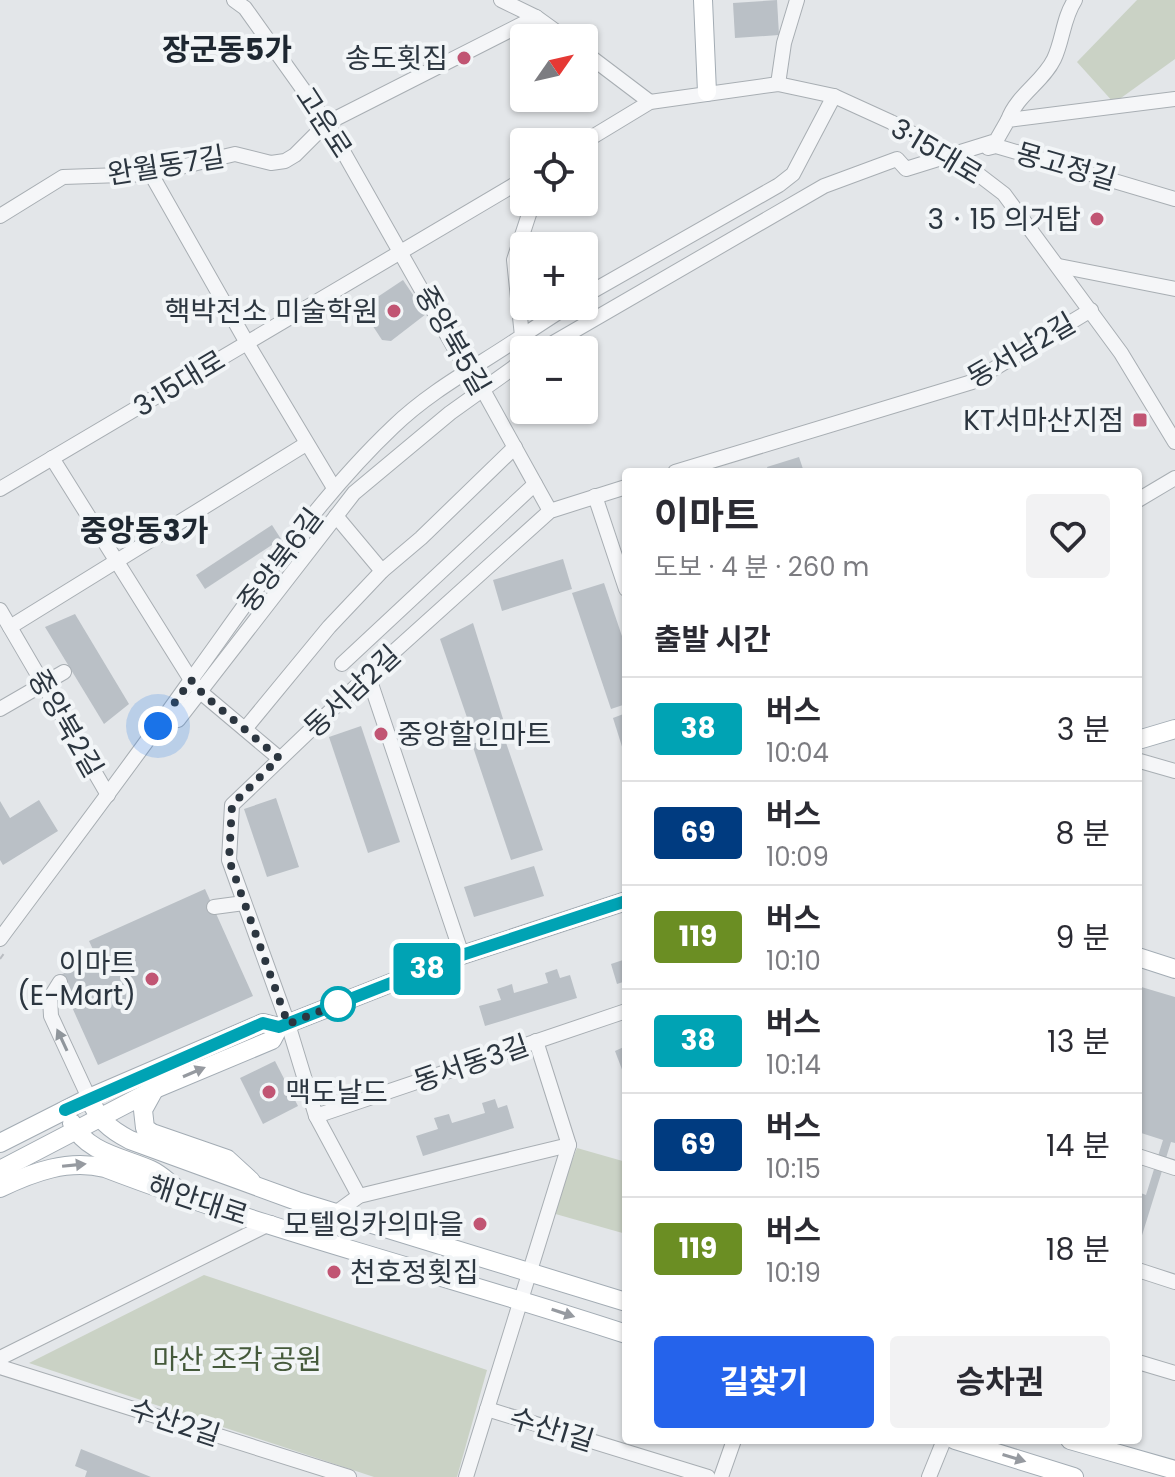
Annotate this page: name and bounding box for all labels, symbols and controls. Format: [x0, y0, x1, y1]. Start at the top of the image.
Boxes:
north arrow [510, 24, 598, 112]
map controls [510, 24, 598, 424]
district label: 장군동5가 [162, 28, 292, 71]
place label: 송도횟집 [345, 39, 448, 78]
marker: 송도횟집 [455, 49, 473, 67]
street label: 고운로 [286, 79, 361, 165]
street label: 3·15대로 [884, 109, 990, 194]
button: locate [510, 128, 598, 216]
street label: 몽고정길 [1011, 134, 1121, 199]
street label: 완월동7길 [105, 137, 228, 194]
place label: 3ㆍ15 의거탑 [927, 200, 1081, 239]
marker: 3ㆍ15 의거탑 [1088, 210, 1106, 228]
button: + [510, 232, 598, 320]
street label: 중앙북5길 [406, 278, 500, 402]
place label: 핵박전소 미술학원 [164, 292, 378, 331]
marker: 핵박전소 미술학원 [385, 302, 403, 320]
street label: 동서남2길 [960, 304, 1083, 397]
button: − [510, 336, 598, 424]
street label: 3·15대로 [126, 341, 232, 426]
place label: KT서마산지점 [963, 401, 1124, 440]
marker: KT서마산지점 [1131, 411, 1149, 429]
text: 이마트 [654, 489, 759, 542]
button: heart [1026, 494, 1110, 578]
street label: 중앙북6길 [228, 500, 332, 620]
district label: 중앙동3가 [80, 509, 208, 552]
text: 도보 · 4 분 · 260 m [654, 549, 869, 585]
text: 출발 시간 [654, 618, 771, 661]
street label: 동서남2길 [295, 636, 409, 746]
street label: 중앙북2길 [19, 662, 112, 785]
text: 버스 [766, 689, 821, 732]
your location [138, 706, 178, 746]
text: 3 분 [1057, 708, 1110, 751]
text: 38 [680, 709, 716, 748]
place label: 중앙할인마트 [397, 715, 552, 754]
marker: 중앙할인마트 [372, 725, 390, 743]
text: 10:04 [766, 735, 829, 771]
text: 버스 [766, 793, 821, 836]
text: 8 분 [1055, 812, 1110, 855]
text: 69 [680, 813, 716, 852]
text: 10:09 [766, 839, 829, 875]
text: 버스 [766, 897, 821, 940]
text: 9 분 [1055, 916, 1110, 959]
text: 119 [679, 917, 717, 956]
line badge: 38 [391, 943, 463, 995]
text: 10:10 [766, 943, 821, 979]
place label: 이마트 (E-Mart) [17, 944, 136, 1015]
text: 38 [409, 949, 445, 988]
marker: 이마트 (E-Mart) [143, 970, 161, 988]
unlabelled marker [321, 987, 355, 1021]
text: 버스 [766, 1001, 821, 1044]
text: 13 분 [1047, 1020, 1110, 1063]
text: 38 [680, 1021, 716, 1060]
street label: 동서동3길 [408, 1026, 534, 1101]
one-way arrow [55, 1028, 69, 1051]
text: 10:14 [766, 1047, 821, 1083]
one-way arrow [182, 1066, 206, 1079]
place label: 맥도날드 [285, 1073, 388, 1112]
marker: 맥도날드 [260, 1083, 278, 1101]
text: 버스 [766, 1105, 821, 1148]
text: 14 분 [1046, 1124, 1110, 1167]
text: 69 [680, 1125, 716, 1164]
text: 10:15 [766, 1151, 821, 1187]
one-way arrow [62, 1159, 87, 1172]
street label: 해안대로 [143, 1166, 253, 1235]
place label: 모텔잉카의마을 [284, 1205, 464, 1244]
text: 버스 [766, 1209, 821, 1252]
marker: 모텔잉카의마을 [471, 1215, 489, 1233]
text: 18 분 [1046, 1228, 1110, 1271]
text: 119 [679, 1229, 717, 1268]
place label: 천호정횟집 [350, 1253, 479, 1292]
text: 10:19 [766, 1255, 821, 1291]
marker: 천호정횟집 [325, 1263, 343, 1281]
one-way arrow [551, 1307, 575, 1320]
button: 길찾기 [654, 1336, 874, 1428]
button: 승차권 [890, 1336, 1110, 1428]
park label: 마산 조각 공원 [152, 1340, 322, 1379]
street label: 수산2길 [124, 1390, 225, 1455]
street label: 수산1길 [505, 1398, 599, 1461]
one-way arrow [1003, 1453, 1027, 1465]

